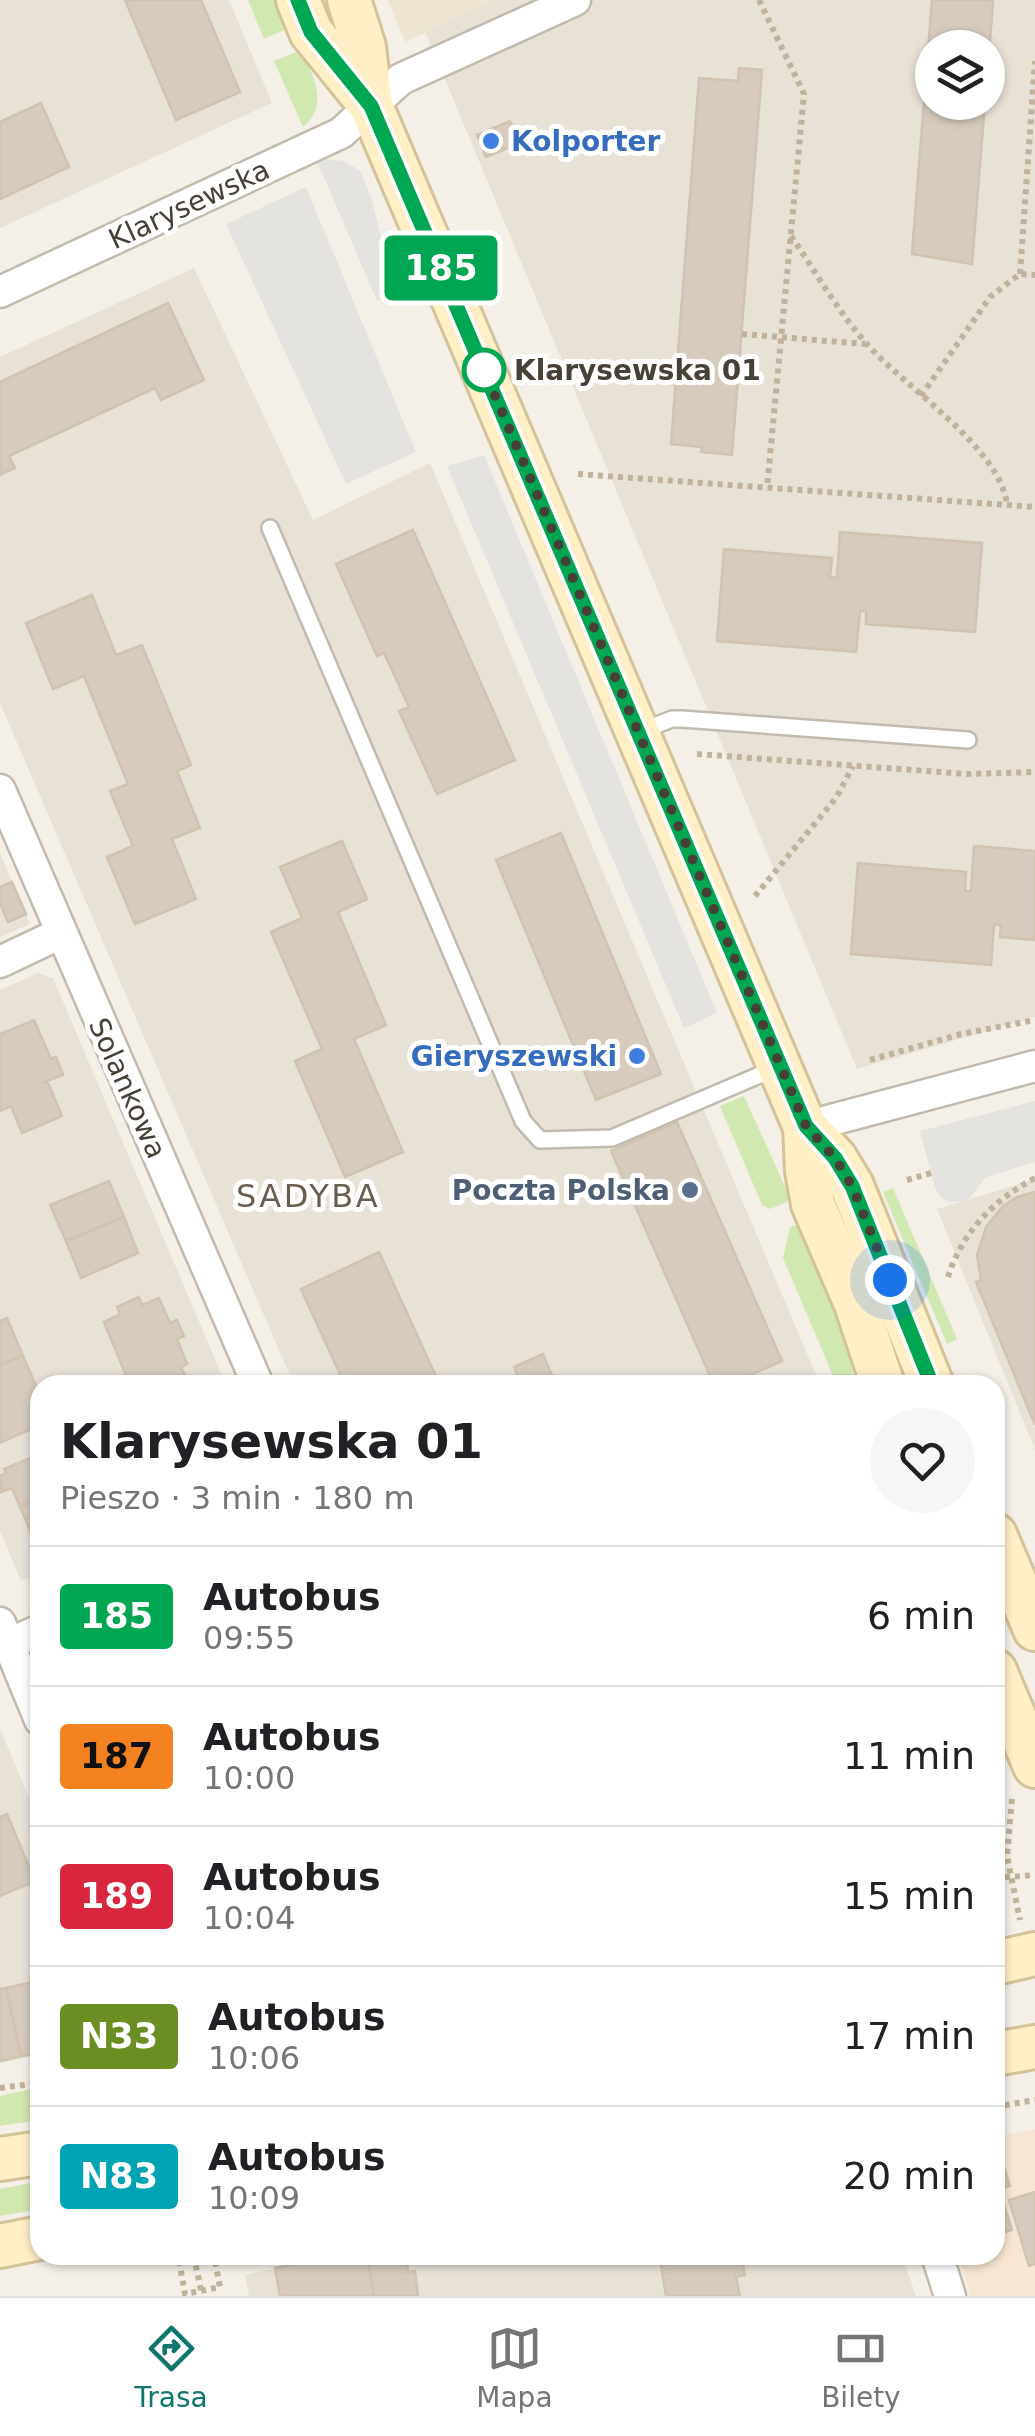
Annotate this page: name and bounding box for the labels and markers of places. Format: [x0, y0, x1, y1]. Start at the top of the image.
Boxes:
place label: Kolporter [511, 125, 661, 158]
marker: Kolporter [480, 130, 502, 152]
marker: Klarysewska 01 [463, 349, 505, 391]
place label: Klarysewska 01 [514, 354, 761, 387]
place label: Gieryszewski [411, 1040, 617, 1073]
marker: Gieryszewski [626, 1045, 648, 1067]
place label: Poczta Polska [452, 1174, 670, 1207]
marker: Poczta Polska [679, 1179, 701, 1201]

